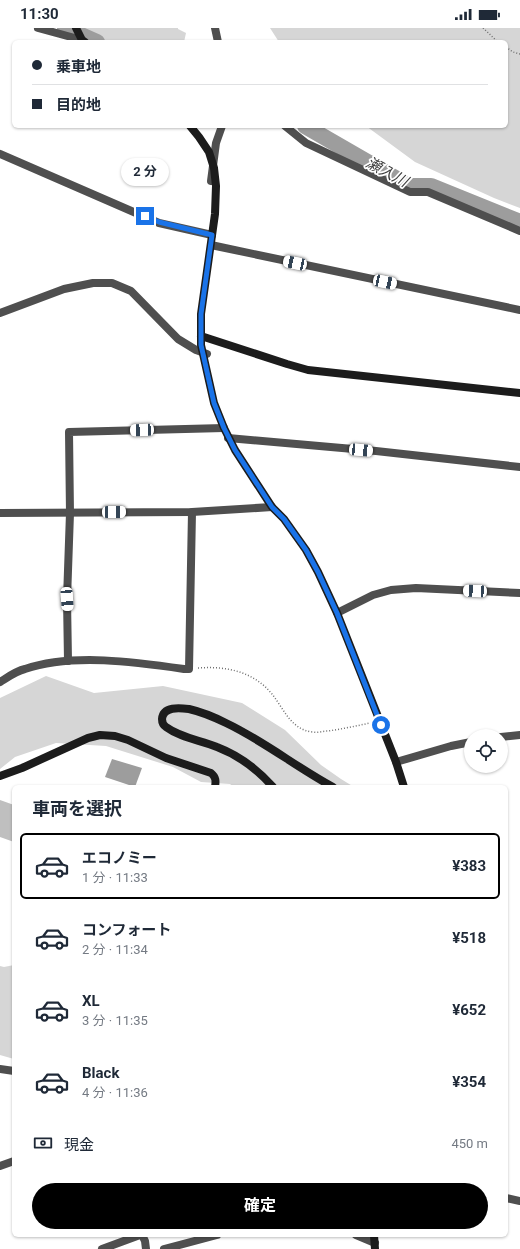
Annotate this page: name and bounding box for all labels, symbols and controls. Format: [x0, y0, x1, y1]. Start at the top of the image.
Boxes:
text: 11:30 [20, 5, 59, 23]
text: 乗車地 [56, 58, 101, 76]
text: 目的地 [56, 96, 101, 114]
water label: 瀬入川 [363, 153, 413, 191]
callout: 2 分 [121, 158, 169, 186]
text: 2 分 [133, 164, 157, 179]
route end [136, 207, 154, 225]
car [282, 255, 308, 271]
car [372, 274, 398, 290]
car [130, 424, 154, 436]
car [349, 443, 373, 457]
car [102, 506, 126, 518]
car [463, 584, 487, 598]
car [60, 587, 74, 611]
route start [372, 716, 390, 734]
map controls [464, 729, 508, 773]
button: locate [464, 729, 508, 773]
text: 車両を選択 [32, 798, 122, 819]
icon: car [34, 848, 70, 884]
text: エコノミー [82, 849, 157, 867]
text: ¥383 [452, 857, 486, 875]
text: 1 分 · 11:33 [82, 870, 148, 885]
icon: car [34, 920, 70, 956]
text: コンフォート [82, 921, 172, 939]
text: ¥518 [452, 929, 486, 947]
text: 2 分 · 11:34 [82, 942, 148, 957]
icon: car [34, 992, 70, 1028]
text: XL [82, 992, 100, 1010]
text: ¥652 [452, 1001, 486, 1019]
text: 3 分 · 11:35 [82, 1013, 148, 1028]
icon: car [34, 1064, 70, 1100]
text: Black [82, 1064, 119, 1082]
text: ¥354 [452, 1073, 486, 1091]
text: 4 分 · 11:36 [82, 1085, 148, 1100]
icon: cash [32, 1132, 54, 1154]
text: 現金 [64, 1136, 94, 1154]
text: 450 m [451, 1136, 488, 1151]
button: 確定 [32, 1183, 488, 1229]

